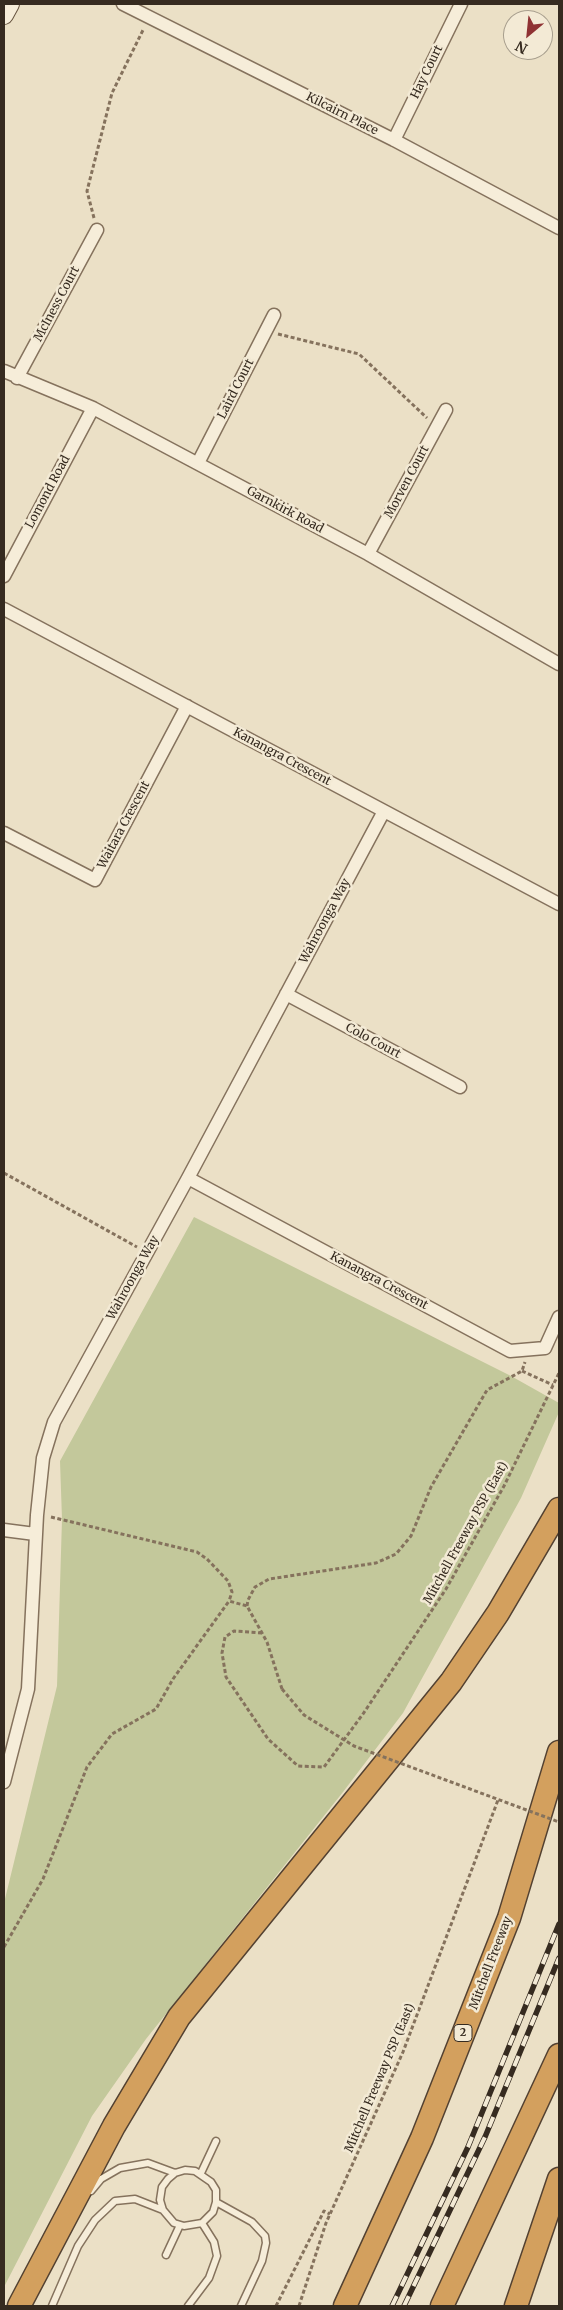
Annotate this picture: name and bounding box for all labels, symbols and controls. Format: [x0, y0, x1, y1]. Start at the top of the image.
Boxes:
north arrow [503, 10, 553, 60]
text: N [512, 37, 531, 58]
street label: Hay Court [408, 43, 446, 101]
street label: Kilcairn Place [304, 90, 380, 138]
street label: McIness Court [31, 264, 83, 344]
street label: Laird Court [215, 357, 257, 421]
street label: Morven Court [382, 443, 432, 521]
street label: Lomond Road [23, 453, 73, 531]
street label: Garnkirk Road [244, 484, 326, 536]
street label: Kanangra Crescent [231, 725, 333, 789]
street label: Waitara Crescent [95, 779, 153, 871]
street label: Wahroonga Way [297, 876, 353, 966]
street label: Colo Court [343, 1020, 403, 1062]
street label: Wahroonga Way [104, 1233, 162, 1323]
street label: Kanangra Crescent [328, 1249, 430, 1313]
street label: Mitchell Freeway PSP (East) [421, 1459, 511, 1607]
street label: Mitchell Freeway [467, 1914, 515, 2012]
street label: Mitchell Freeway PSP (East) [342, 2001, 418, 2155]
road number: 2 [454, 2025, 472, 2042]

